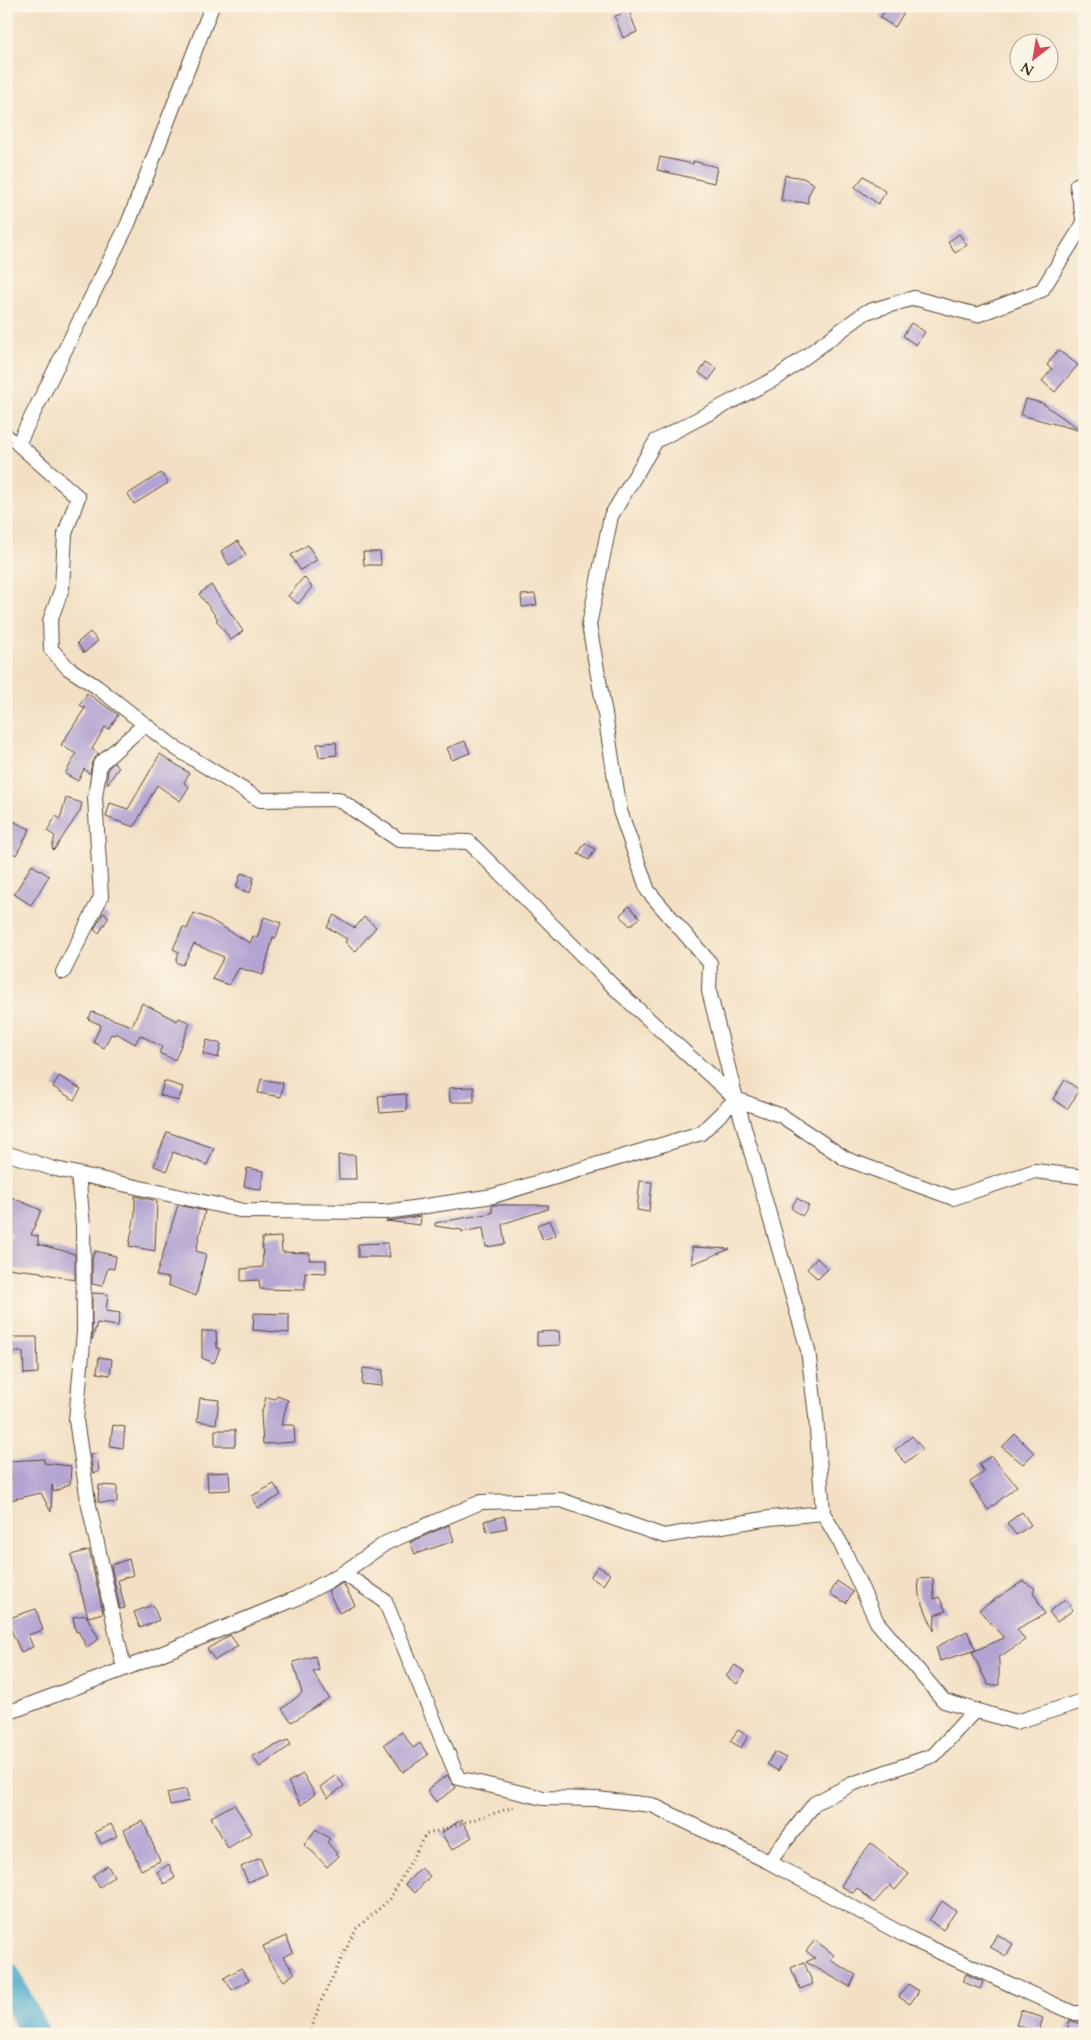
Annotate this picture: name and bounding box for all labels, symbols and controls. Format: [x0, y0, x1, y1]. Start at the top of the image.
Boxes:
north arrow [1008, 32, 1058, 82]
text: N [1017, 57, 1038, 80]

